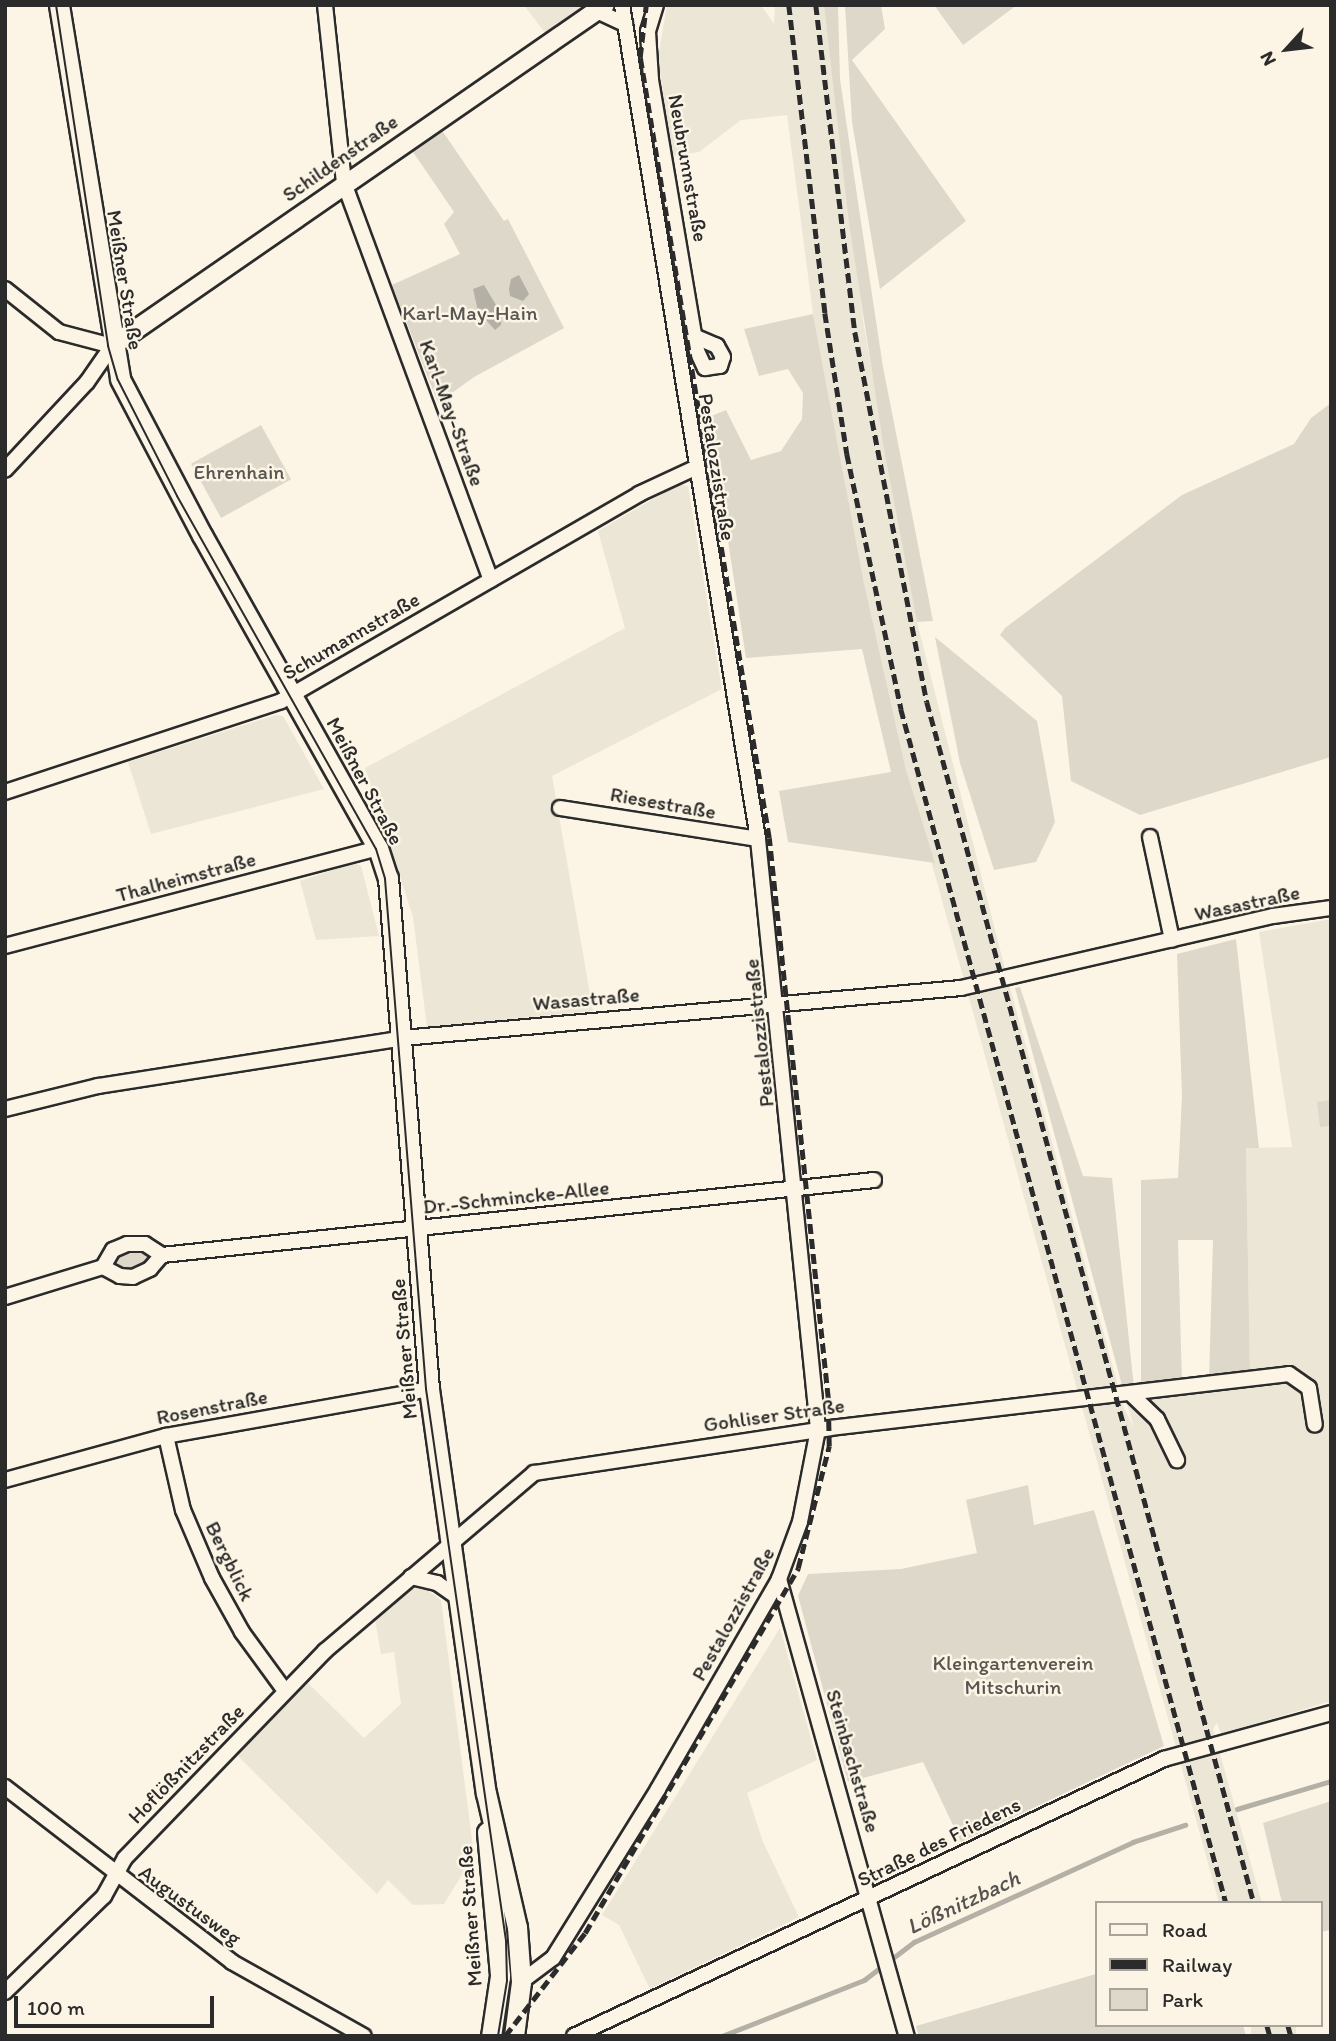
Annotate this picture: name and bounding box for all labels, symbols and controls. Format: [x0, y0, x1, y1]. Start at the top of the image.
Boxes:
north arrow [1252, 14, 1322, 84]
text: N [1255, 48, 1281, 70]
street label: Neubrunnstraße [663, 92, 713, 244]
street label: Schildenstraße [277, 109, 403, 207]
street label: Meißner Straße [102, 208, 148, 352]
park label: Karl-May-Hain [402, 300, 538, 326]
street label: Karl-May-Straße [414, 336, 490, 490]
street label: Pestalozzistraße [693, 392, 741, 542]
park label: Ehrenhain [194, 459, 284, 485]
street label: Schumannstraße [278, 587, 424, 685]
street label: Meißner Straße [321, 713, 409, 849]
street label: Riesestraße [608, 781, 718, 825]
street label: Thalheimstraße [113, 846, 259, 908]
street label: Wasastraße [1192, 880, 1302, 926]
street label: Pestalozzistraße [739, 958, 779, 1108]
street label: Wasastraße [532, 982, 640, 1016]
street label: Dr.-Schmincke-Allee [422, 1175, 610, 1219]
street label: Meißner Straße [385, 1278, 423, 1420]
street label: Rosenstraße [154, 1384, 270, 1430]
street label: Gohliser Straße [702, 1393, 846, 1437]
street label: Bergblick [200, 1517, 260, 1605]
street label: Pestalozzistraße [686, 1543, 780, 1685]
park label: Kleingartenverein Mitschurin [933, 1650, 1093, 1700]
street label: Steinbachstraße [821, 1686, 885, 1836]
street label: Hoflößnitzstraße [123, 1699, 249, 1829]
street label: Straße des Friedens [853, 1792, 1025, 1892]
street label: Meißner Straße [453, 1845, 487, 1987]
street label: Augustusweg [134, 1859, 246, 1951]
water label: Lößnitzbach [902, 1864, 1024, 1940]
legend [1094, 1901, 1322, 2027]
text: Road [1162, 1917, 1207, 1942]
text: Railway [1162, 1952, 1232, 1977]
scale bar [18, 1982, 217, 2026]
text: Park [1162, 1987, 1203, 2012]
text: 100 m [27, 1995, 85, 2020]

